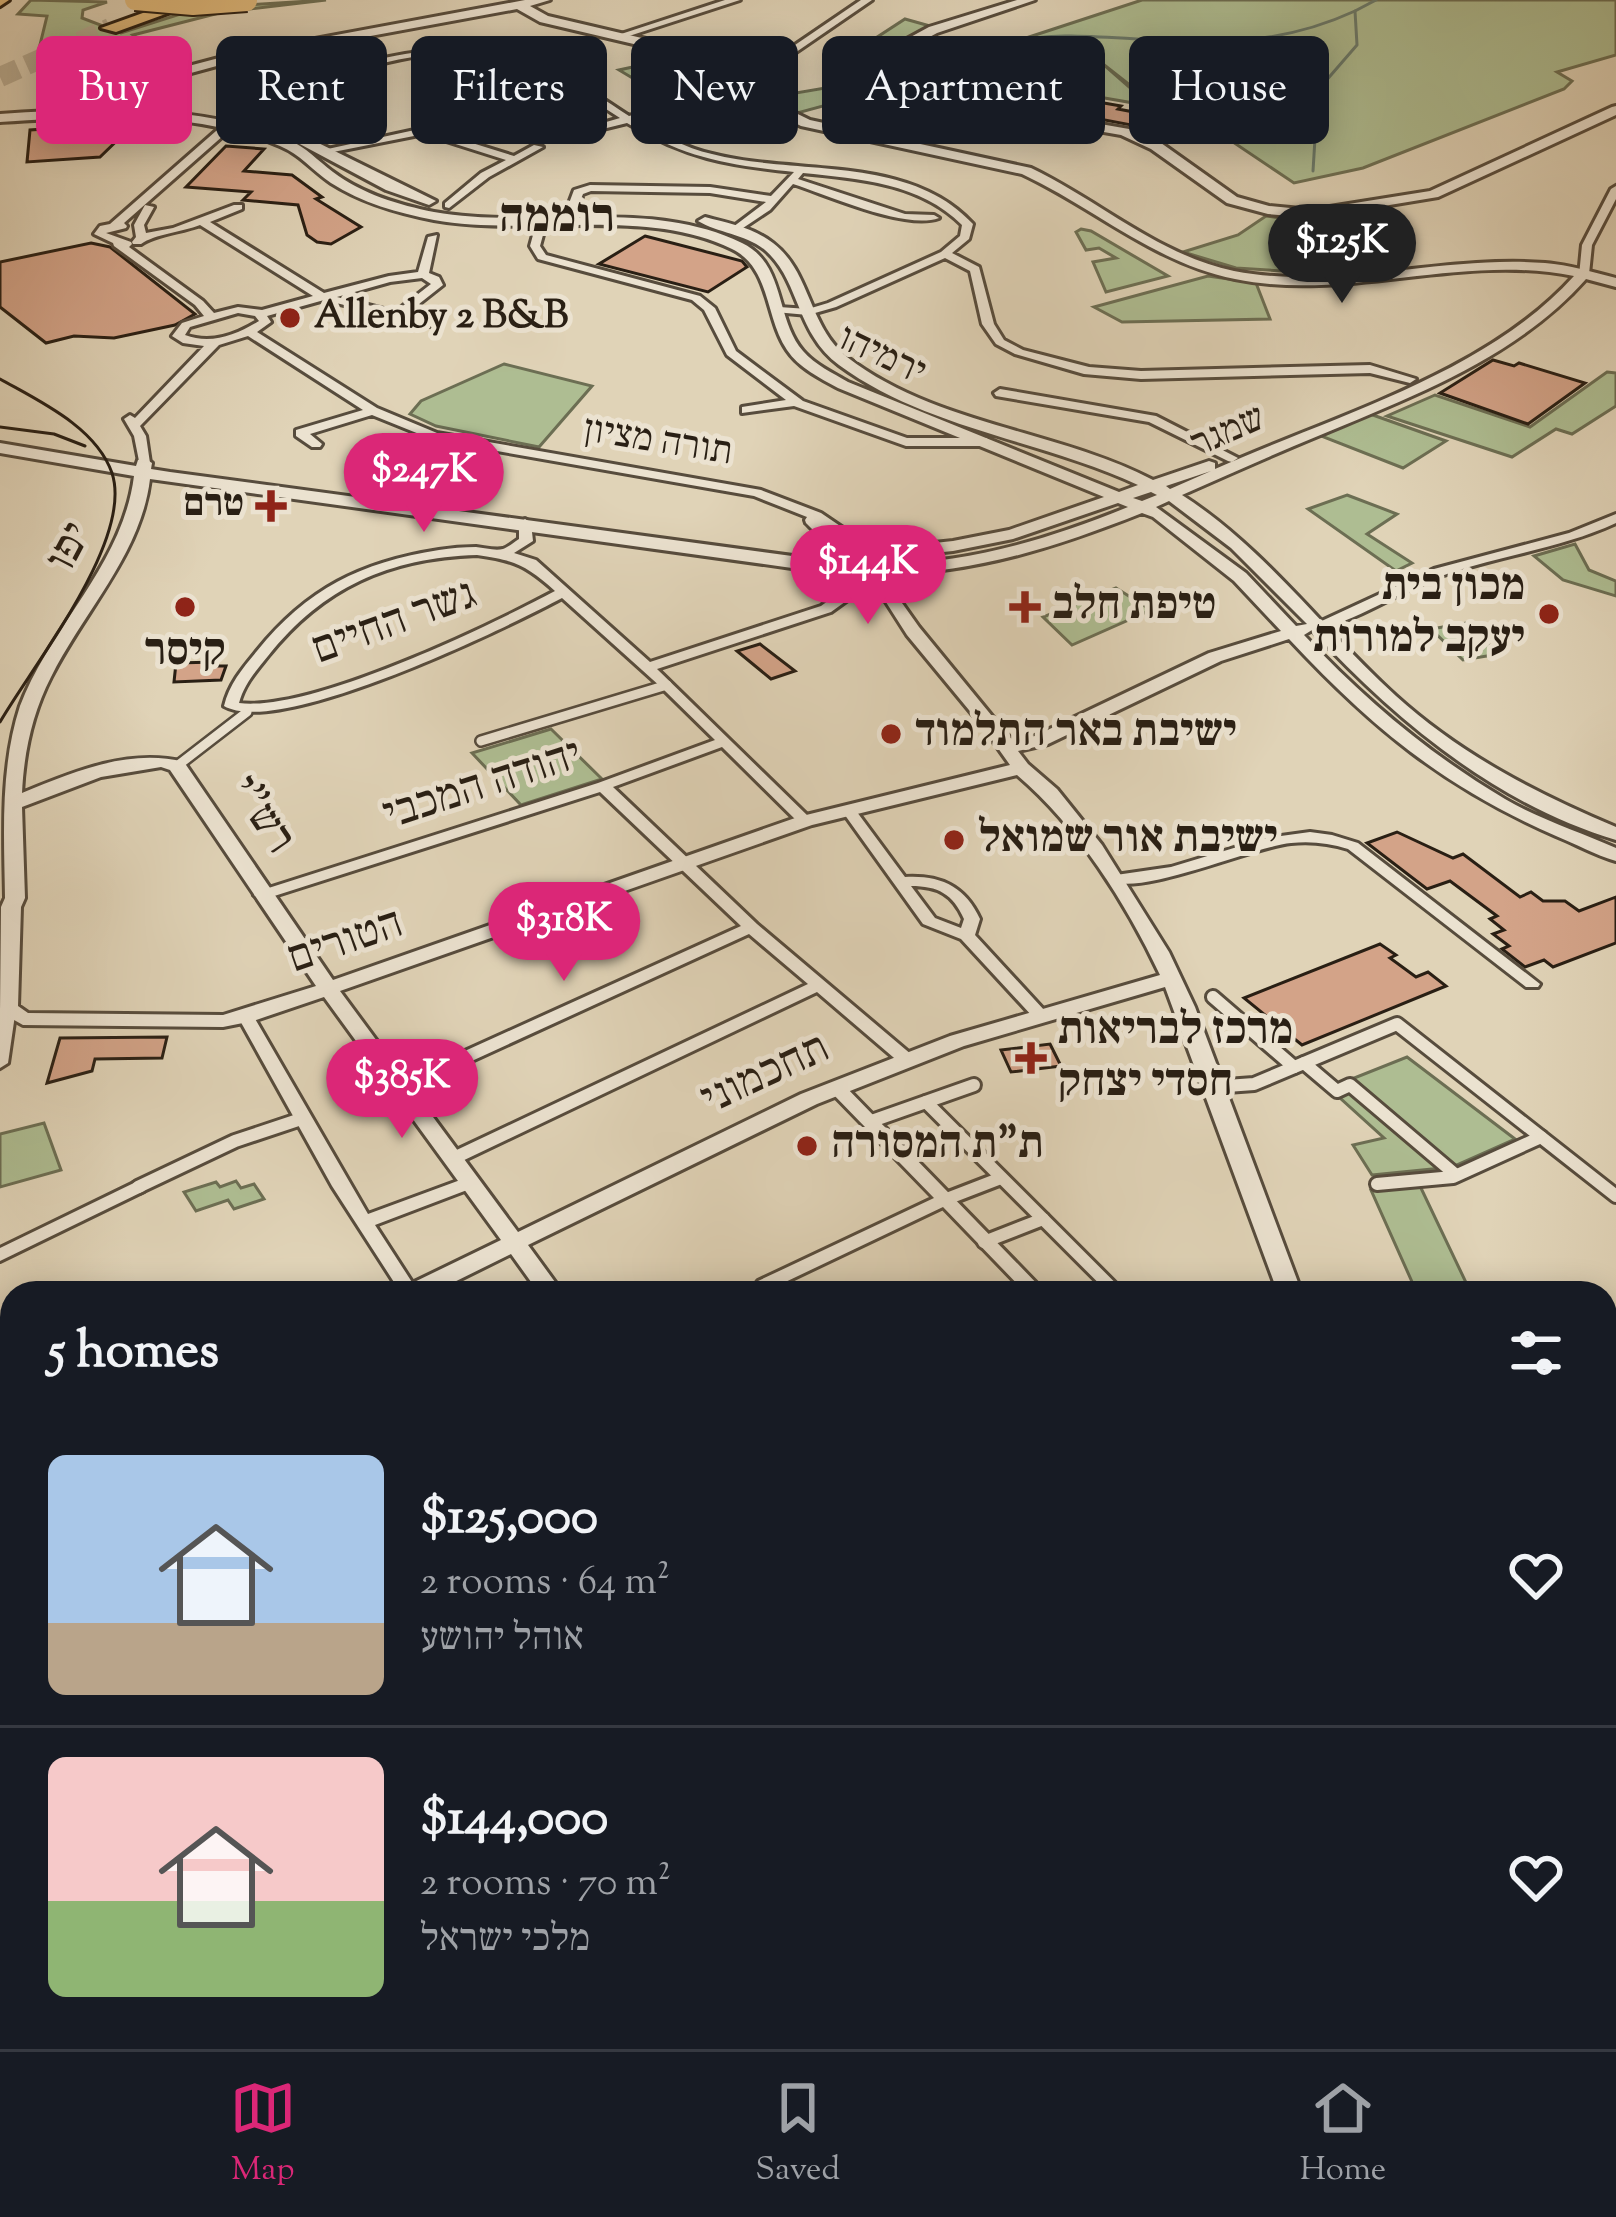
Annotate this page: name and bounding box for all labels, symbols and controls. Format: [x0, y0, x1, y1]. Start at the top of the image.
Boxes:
chip: Buy [36, 36, 192, 144]
chip: Rent [216, 36, 387, 144]
chip: Filters [411, 36, 607, 144]
chip: New [631, 36, 798, 144]
chip: Apartment [822, 36, 1105, 144]
chip: House [1129, 36, 1329, 144]
district label: רוממה [499, 185, 615, 254]
pin: $125K [1258, 204, 1426, 306]
text: $125K [1295, 215, 1389, 271]
place label: Allenby 2 B&B [314, 290, 569, 346]
marker: Allenby 2 B&B [277, 305, 303, 331]
street label: ירמיהו [828, 312, 934, 402]
street label: שמגר [1183, 392, 1275, 474]
street label: תורה מציון [580, 404, 736, 482]
pin: $247K [340, 433, 508, 535]
text: $247K [371, 444, 477, 500]
place label: טרם [183, 478, 244, 534]
marker: טרם [255, 490, 287, 522]
street label: יפו [31, 512, 111, 584]
pin: $144K [784, 525, 952, 627]
text: $144K [817, 536, 919, 592]
place label: מכון בית יעקב למורות [1313, 556, 1525, 673]
street label: גשר החיים [303, 564, 487, 684]
place label: טיפת חלב [1052, 575, 1216, 640]
marker: טיפת חלב [1009, 591, 1041, 623]
marker: קיסר [172, 594, 198, 620]
marker: מכון בית יעקב למורות [1536, 601, 1562, 627]
place label: קיסר [144, 621, 226, 686]
place label: ישיבת באר התלמוד [915, 702, 1237, 767]
marker: ישיבת באר התלמוד [878, 721, 904, 747]
street label: יהודה המכבי [375, 724, 591, 850]
street label: רש"י [210, 764, 310, 868]
place label: ישיבת אור שמואל [978, 808, 1278, 873]
marker: ישיבת אור שמואל [941, 827, 967, 853]
pin: $318K [480, 882, 648, 984]
street label: הטורים [279, 893, 413, 993]
text: $318K [515, 893, 613, 949]
place label: מרכז לבריאות חסדי יצחק [1058, 1000, 1293, 1117]
street label: תחכמוני [691, 1018, 841, 1134]
pin: $385K [318, 1039, 486, 1141]
marker: מרכז לבריאות חסדי יצחק [1015, 1042, 1047, 1074]
text: $385K [353, 1050, 451, 1106]
place label: ת"ת המסורה [831, 1114, 1044, 1179]
marker: ת"ת המסורה [794, 1133, 820, 1159]
text: 5 homes [48, 1317, 219, 1390]
icon: filters [1503, 1320, 1569, 1386]
text: $125,000 [420, 1483, 598, 1556]
icon: home [144, 1503, 288, 1647]
icon: heart [1503, 1542, 1569, 1608]
text: 2 rooms · 64 m² [420, 1556, 670, 1612]
text: אוהל יהושע [420, 1612, 584, 1668]
text: $144,000 [420, 1784, 608, 1857]
icon: home [144, 1805, 288, 1949]
icon: heart [1503, 1844, 1569, 1910]
text: 2 rooms · 70 m² [420, 1857, 671, 1913]
text: מלכי ישראל [420, 1913, 590, 1969]
tab: Map [230, 2075, 296, 2195]
tab: Saved [755, 2075, 840, 2195]
tab: Home [1300, 2075, 1386, 2195]

